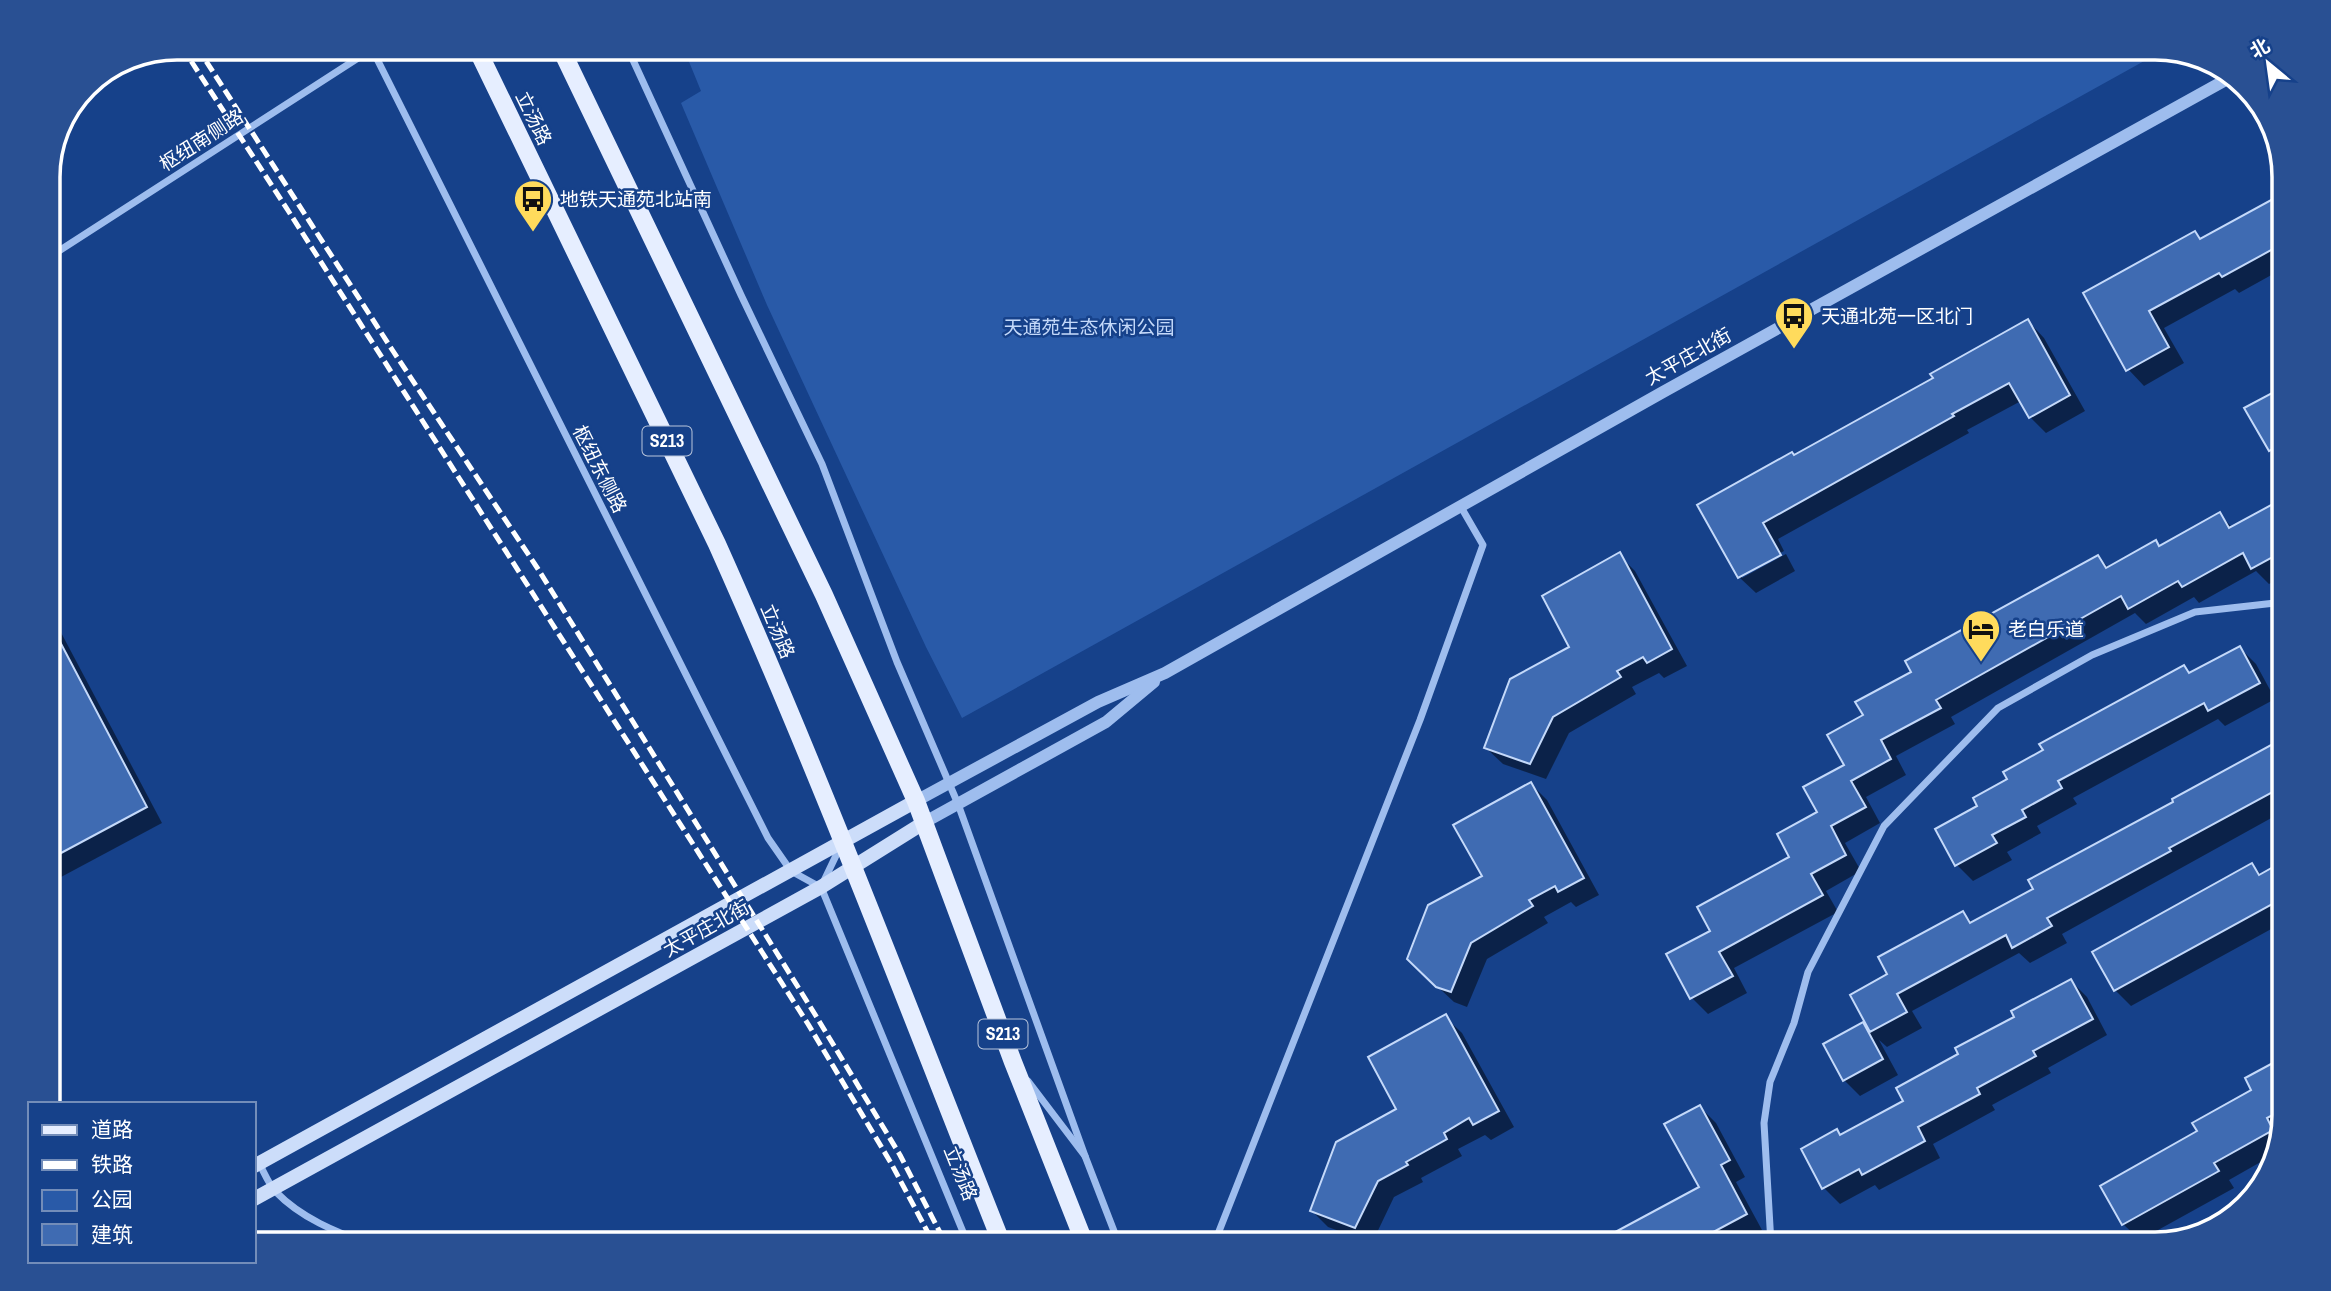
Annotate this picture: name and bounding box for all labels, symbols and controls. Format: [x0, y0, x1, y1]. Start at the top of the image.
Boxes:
north arrow [2233, 28, 2303, 98]
text: 北 [2245, 32, 2274, 64]
street label: 立汤路 [510, 87, 558, 149]
street label: 枢纽南侧路 [154, 103, 248, 177]
bus stop icon: 地铁天通苑北站南 [512, 178, 554, 233]
place label: 地铁天通苑北站南 [560, 186, 712, 212]
bus stop icon: 天通北苑一区北门 [1773, 295, 1815, 350]
place label: 天通北苑一区北门 [1821, 303, 1973, 329]
park label: 天通苑生态休闲公园 [1003, 314, 1175, 340]
street label: 太平庄北街 [1640, 322, 1736, 390]
street label: 枢纽东侧路 [567, 421, 633, 517]
road number: S213 [642, 426, 692, 456]
street label: 立汤路 [755, 600, 801, 662]
hotel icon: 老白乐道 [1960, 608, 2002, 663]
place label: 老白乐道 [2008, 616, 2084, 642]
street label: 太平庄北街 [658, 894, 754, 962]
road number: S213 [978, 1020, 1028, 1049]
legend [28, 1102, 256, 1263]
text: 道路 [91, 1115, 133, 1144]
street label: 立汤路 [938, 1142, 984, 1204]
text: 铁路 [91, 1150, 133, 1179]
text: 公园 [91, 1185, 133, 1214]
text: 建筑 [91, 1220, 133, 1249]

